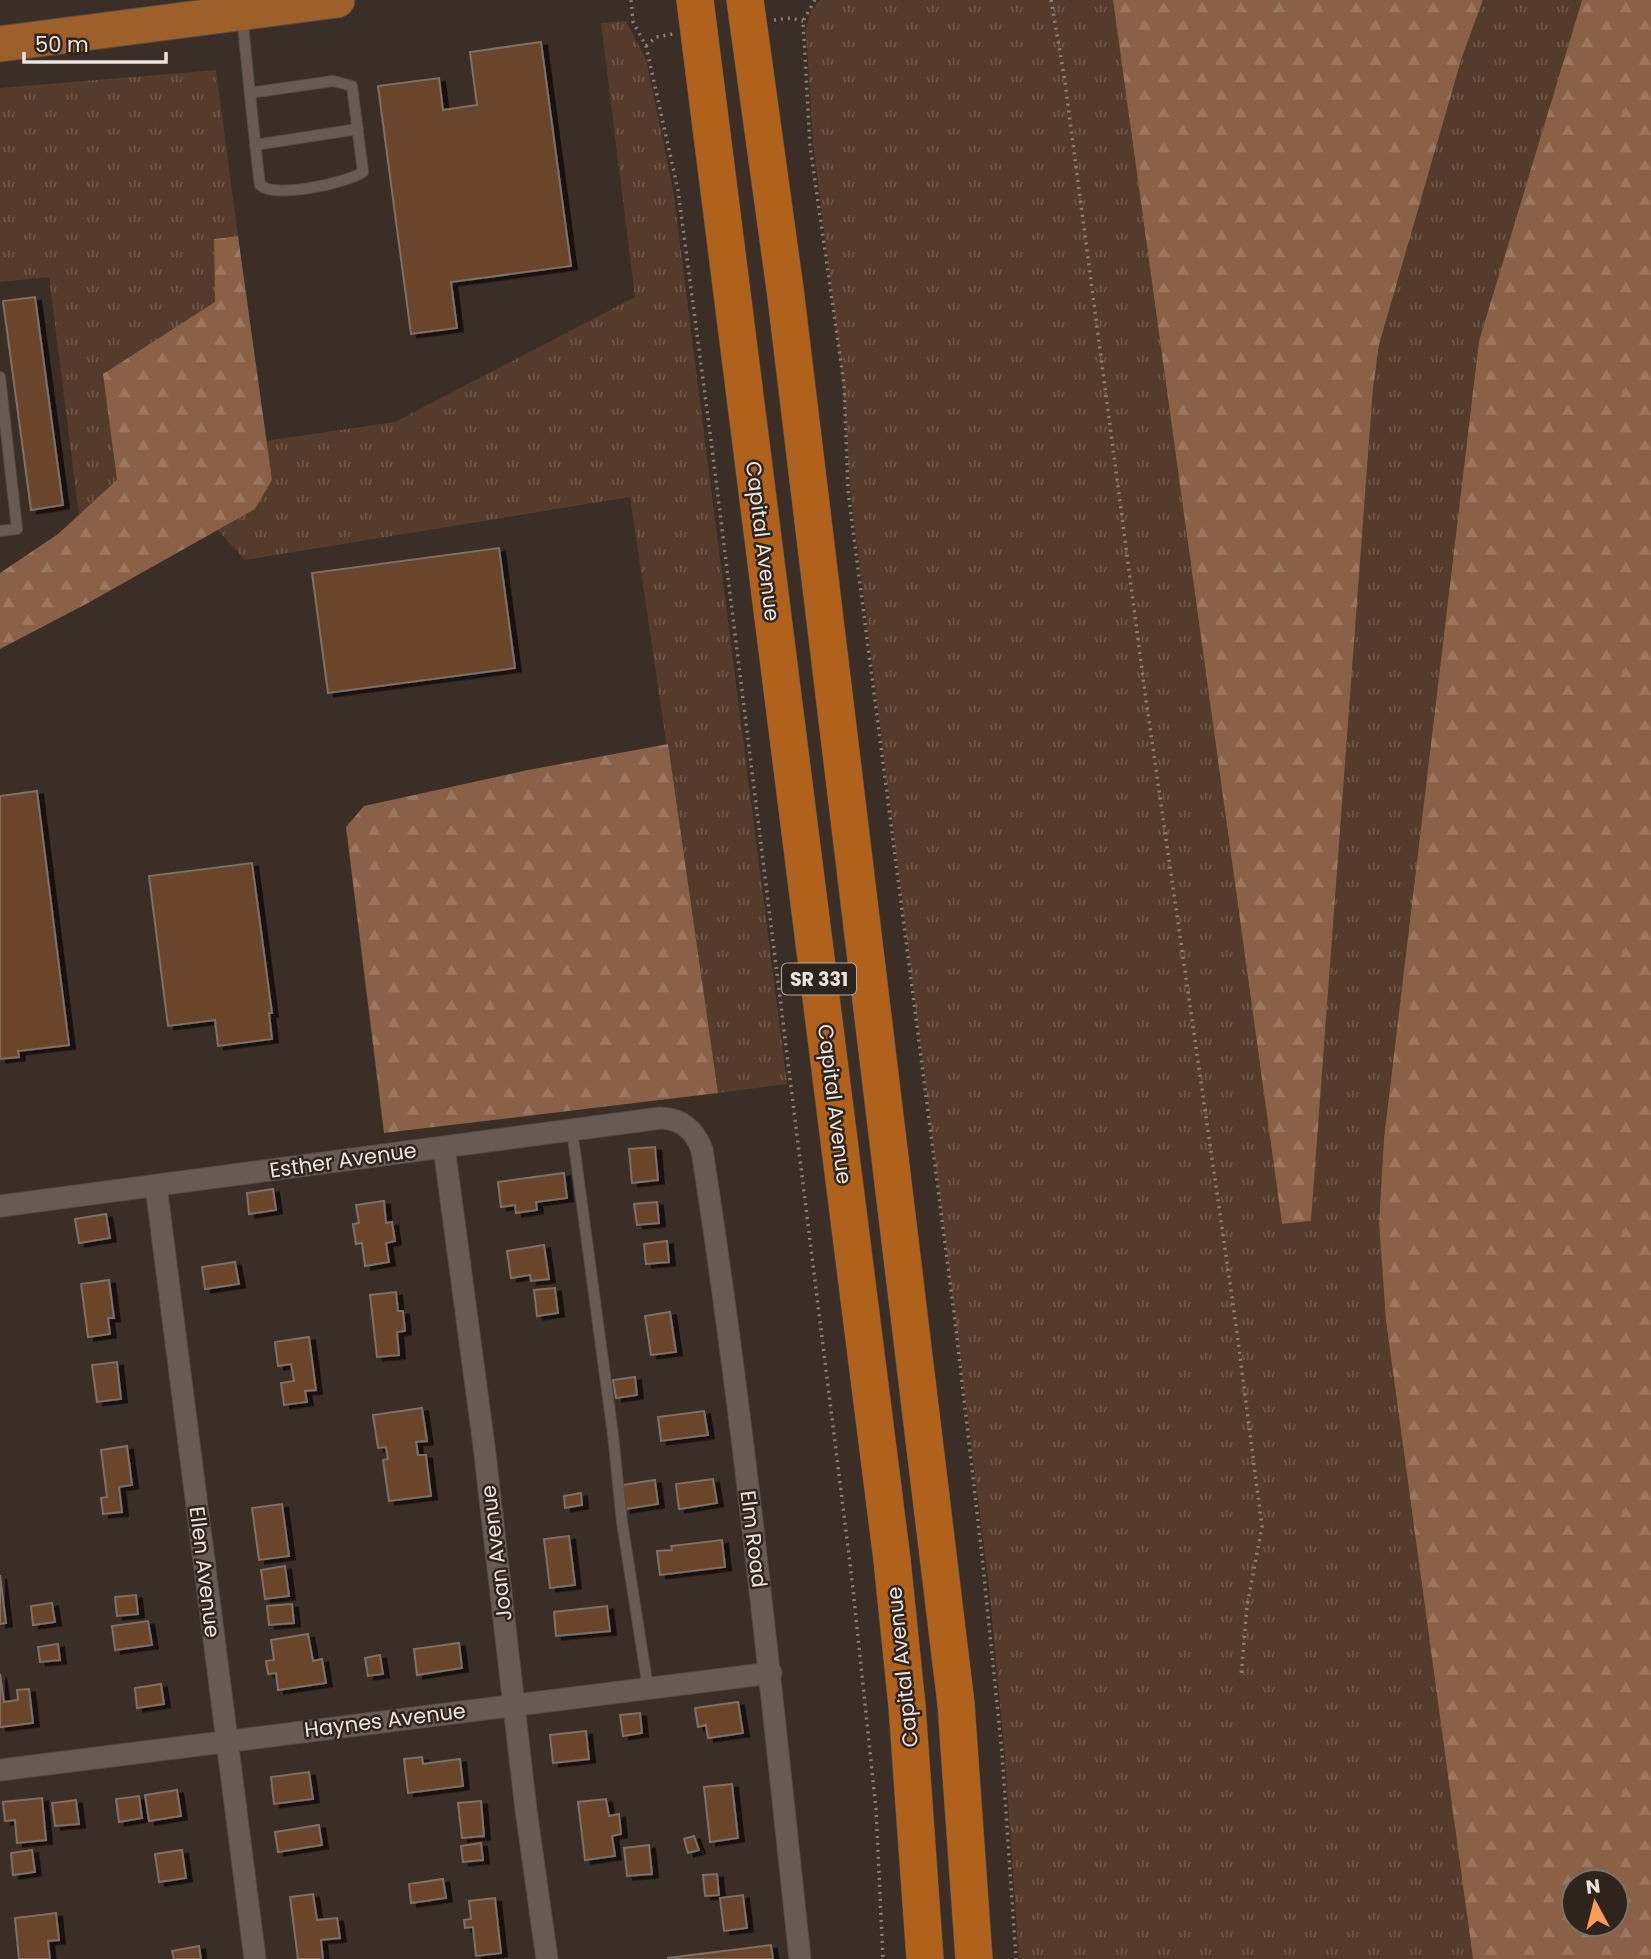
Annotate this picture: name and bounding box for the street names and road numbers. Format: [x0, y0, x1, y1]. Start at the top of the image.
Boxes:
street label: Capital Avenue [739, 459, 787, 623]
road number: SR 331 [782, 964, 856, 995]
street label: Capital Avenue [811, 1022, 859, 1186]
street label: Esther Avenue [268, 1135, 418, 1185]
street label: Joan Avenue [473, 1483, 519, 1623]
street label: Elm Road [734, 1489, 774, 1589]
street label: Ellen Avenue [183, 1505, 227, 1639]
street label: Capital Avenue [879, 1585, 925, 1749]
street label: Haynes Avenue [303, 1696, 467, 1744]

